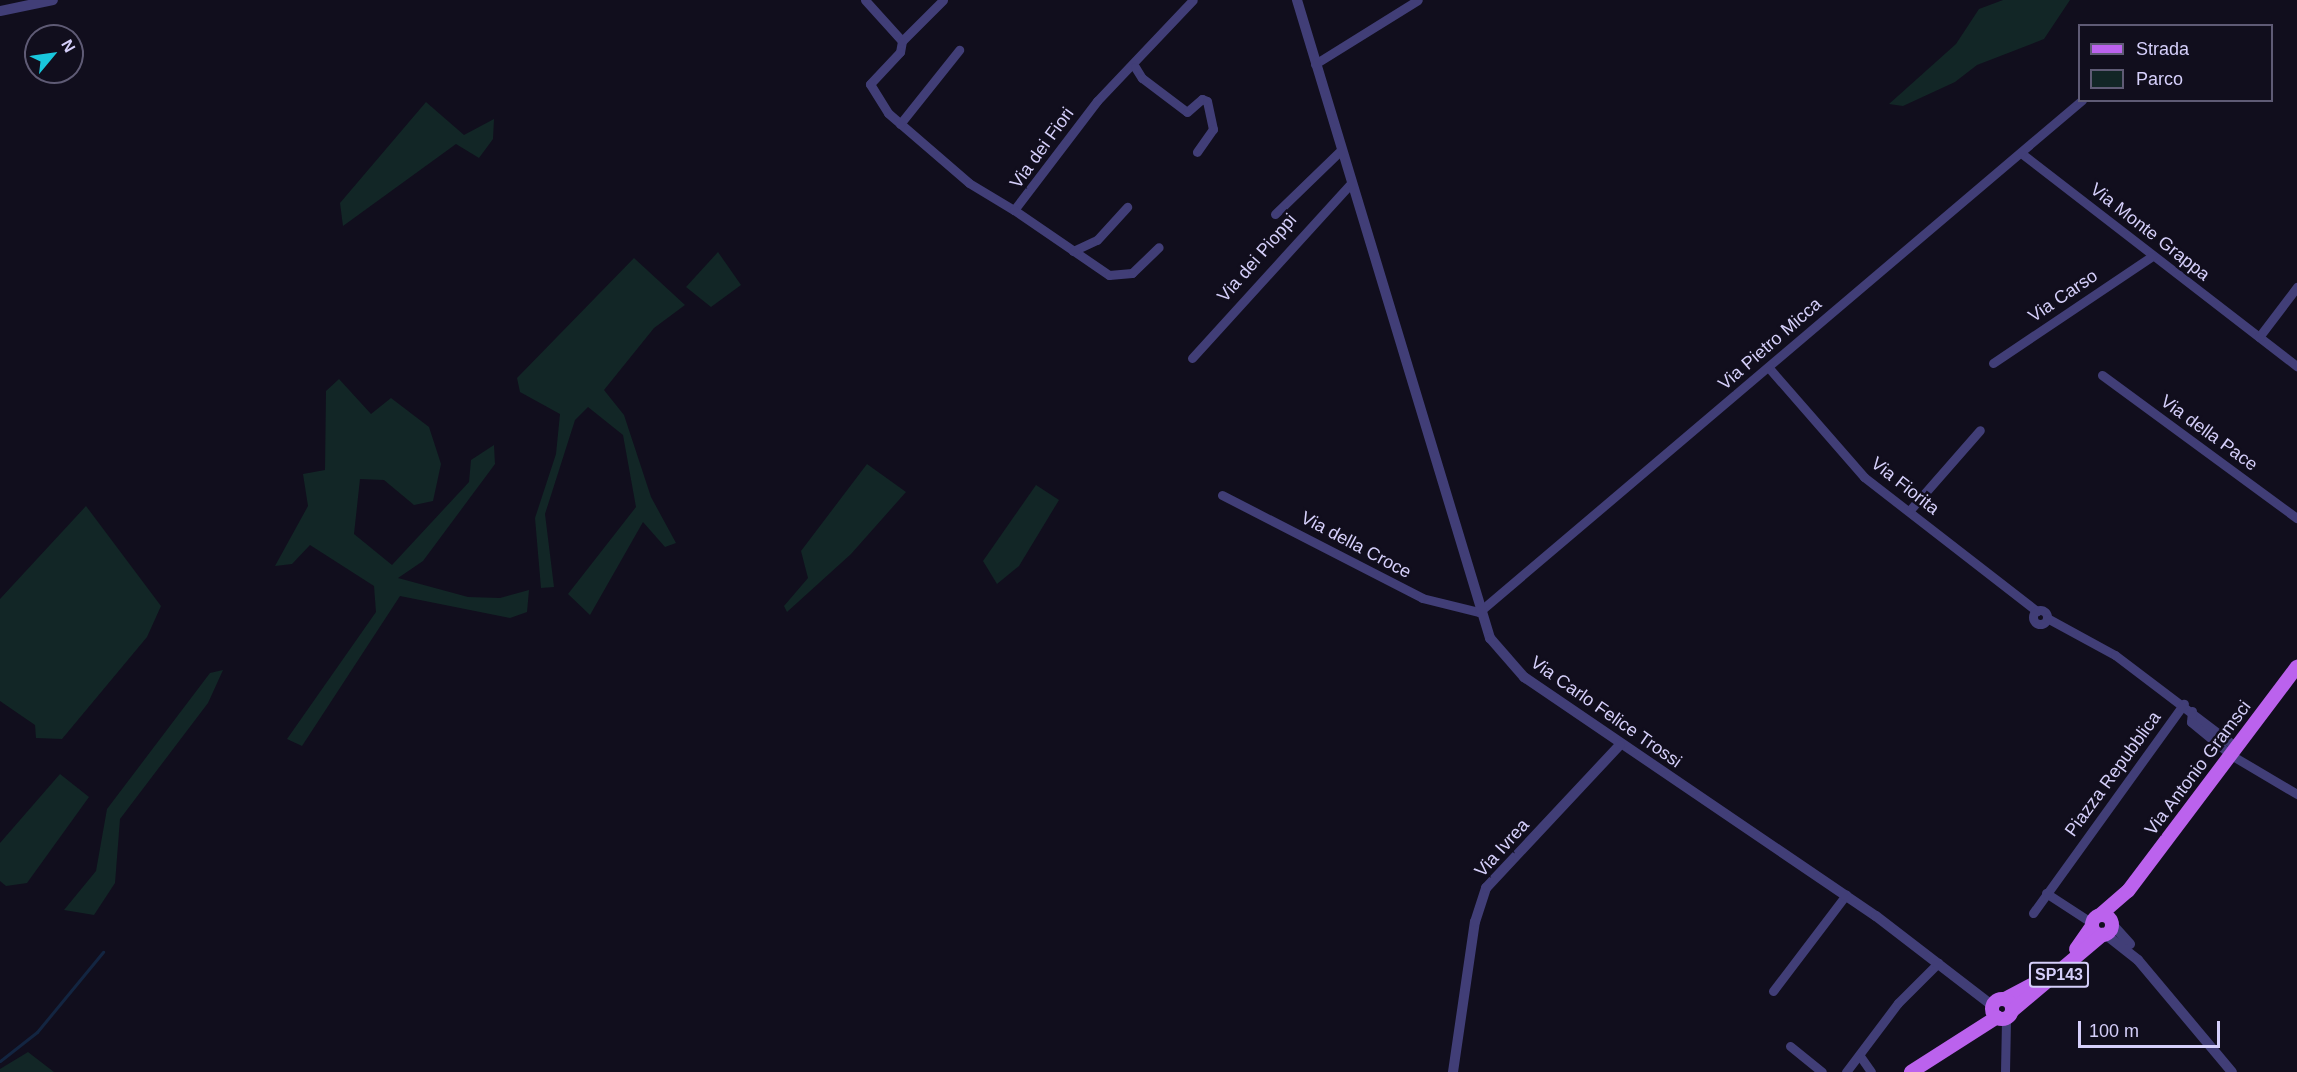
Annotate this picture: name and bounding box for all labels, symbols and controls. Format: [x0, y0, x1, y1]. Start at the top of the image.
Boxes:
north arrow [24, 24, 84, 84]
legend [2078, 24, 2273, 102]
text: N [58, 37, 79, 55]
text: Strada [2136, 39, 2189, 59]
text: Parco [2136, 69, 2183, 89]
street label: Via dei Fiori [1005, 103, 1079, 193]
street label: Via Monte Grappa [2086, 179, 2214, 285]
street label: Via dei Pioppi [1213, 210, 1301, 306]
street label: Via Carso [2024, 265, 2102, 327]
street label: Via Pietro Micca [1714, 293, 1826, 395]
street label: Via della Pace [2156, 391, 2262, 475]
street label: Via Fiorita [1867, 453, 1943, 519]
street label: Via della Croce [1297, 507, 1415, 583]
street label: Via Carlo Felice Trossi [1526, 652, 1686, 772]
street label: Via Antonio Gramsci [2140, 696, 2256, 840]
street label: Piazza Repubblica [2060, 707, 2166, 841]
street label: Via Ivrea [1470, 815, 1534, 881]
road number: SP143 [2028, 962, 2090, 988]
scale bar [2081, 1009, 2224, 1047]
text: 100 m [2089, 1021, 2139, 1041]

